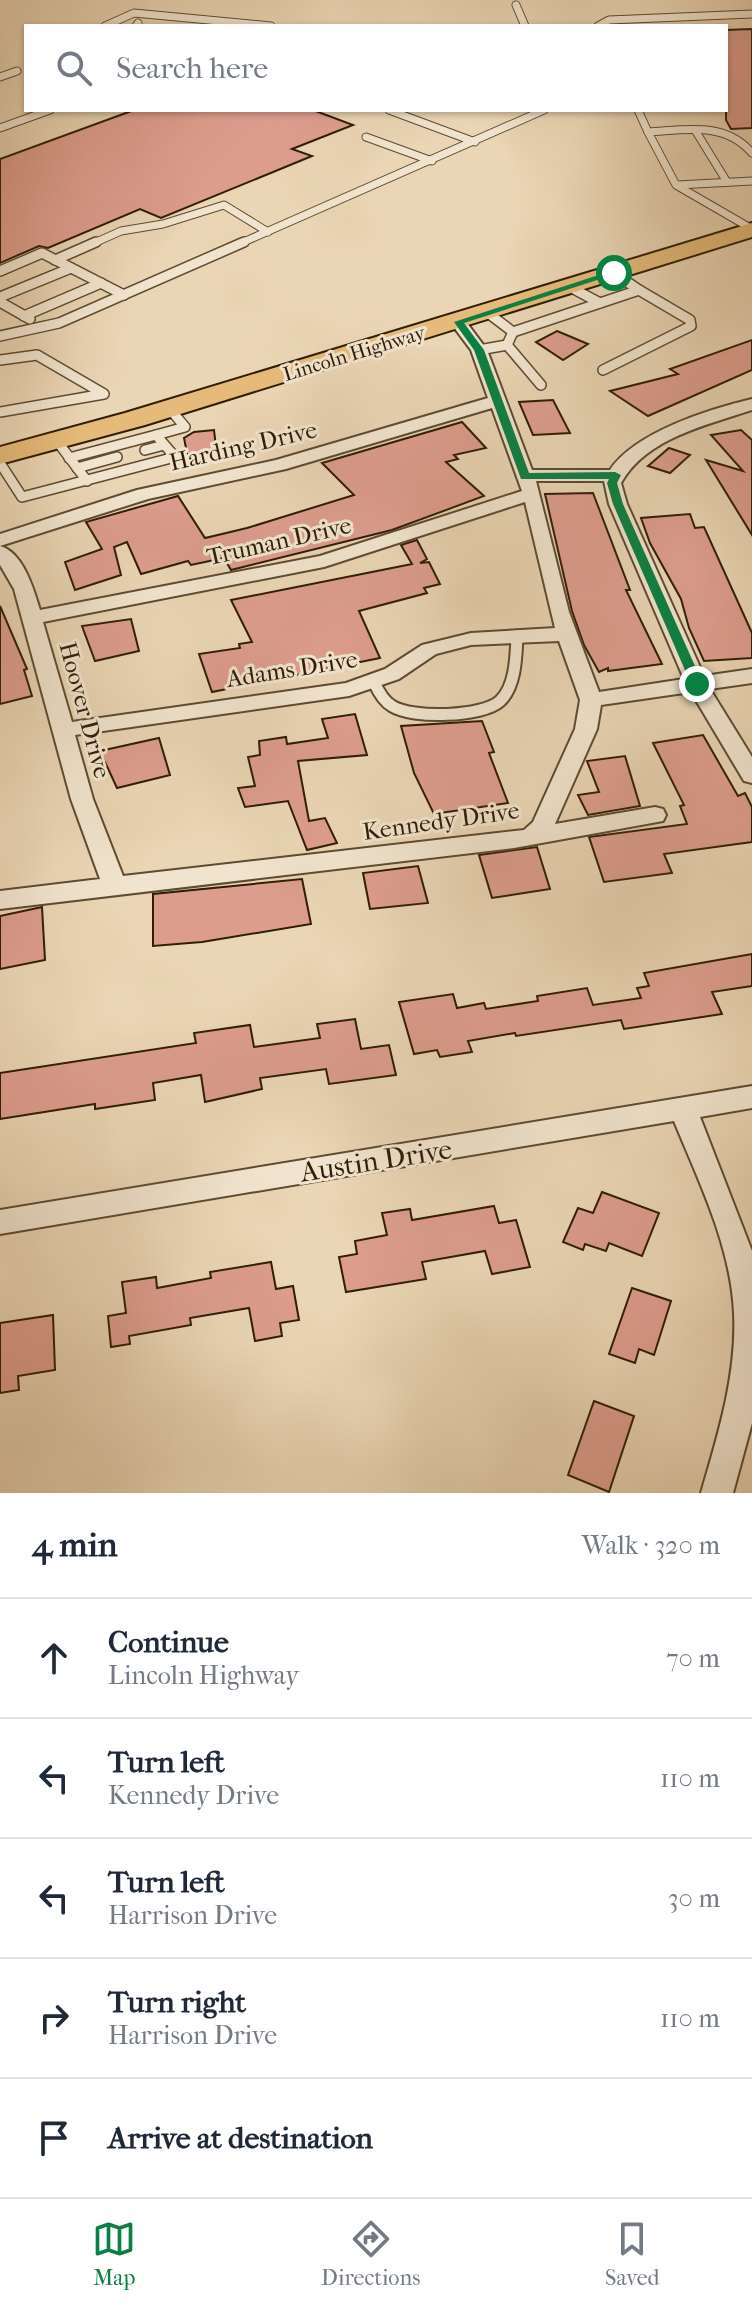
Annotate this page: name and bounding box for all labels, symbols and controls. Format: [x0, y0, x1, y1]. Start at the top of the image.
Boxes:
search box [24, 24, 728, 112]
icon: search [52, 46, 96, 90]
text: Search here [116, 51, 268, 86]
route start [596, 255, 632, 291]
street label: Lincoln Highway [280, 321, 429, 386]
street label: Harding Drive [166, 415, 320, 477]
street label: Truman Drive [204, 511, 354, 571]
street label: Hoover Drive [53, 639, 117, 781]
street label: Adams Drive [223, 645, 360, 693]
route end [679, 666, 715, 702]
street label: Kennedy Drive [361, 796, 521, 846]
street label: Austin Drive [297, 1132, 454, 1189]
text: 4 min [32, 1525, 117, 1565]
text: Walk · 320 m [582, 1530, 720, 1561]
text: Continue [108, 1625, 229, 1660]
icon: ahead [32, 1636, 76, 1680]
text: 70 m [666, 1643, 720, 1674]
text: Lincoln Highway [108, 1660, 299, 1691]
text: Turn left [108, 1745, 225, 1780]
icon: left [32, 1756, 76, 1800]
text: 110 m [660, 1763, 720, 1794]
text: Kennedy Drive [108, 1780, 279, 1811]
text: Turn left [108, 1865, 225, 1900]
icon: left [32, 1876, 76, 1920]
text: 30 m [668, 1883, 720, 1914]
text: Harrison Drive [108, 1900, 277, 1931]
text: Turn right [108, 1985, 246, 2020]
icon: right [32, 1996, 76, 2040]
text: 110 m [660, 2003, 720, 2034]
text: Harrison Drive [108, 2020, 277, 2051]
icon: arrive [32, 2116, 76, 2160]
text: Arrive at destination [108, 2121, 373, 2156]
tab: Map [92, 2217, 136, 2291]
tab: Directions [321, 2217, 420, 2291]
tab: Saved [605, 2217, 660, 2291]

